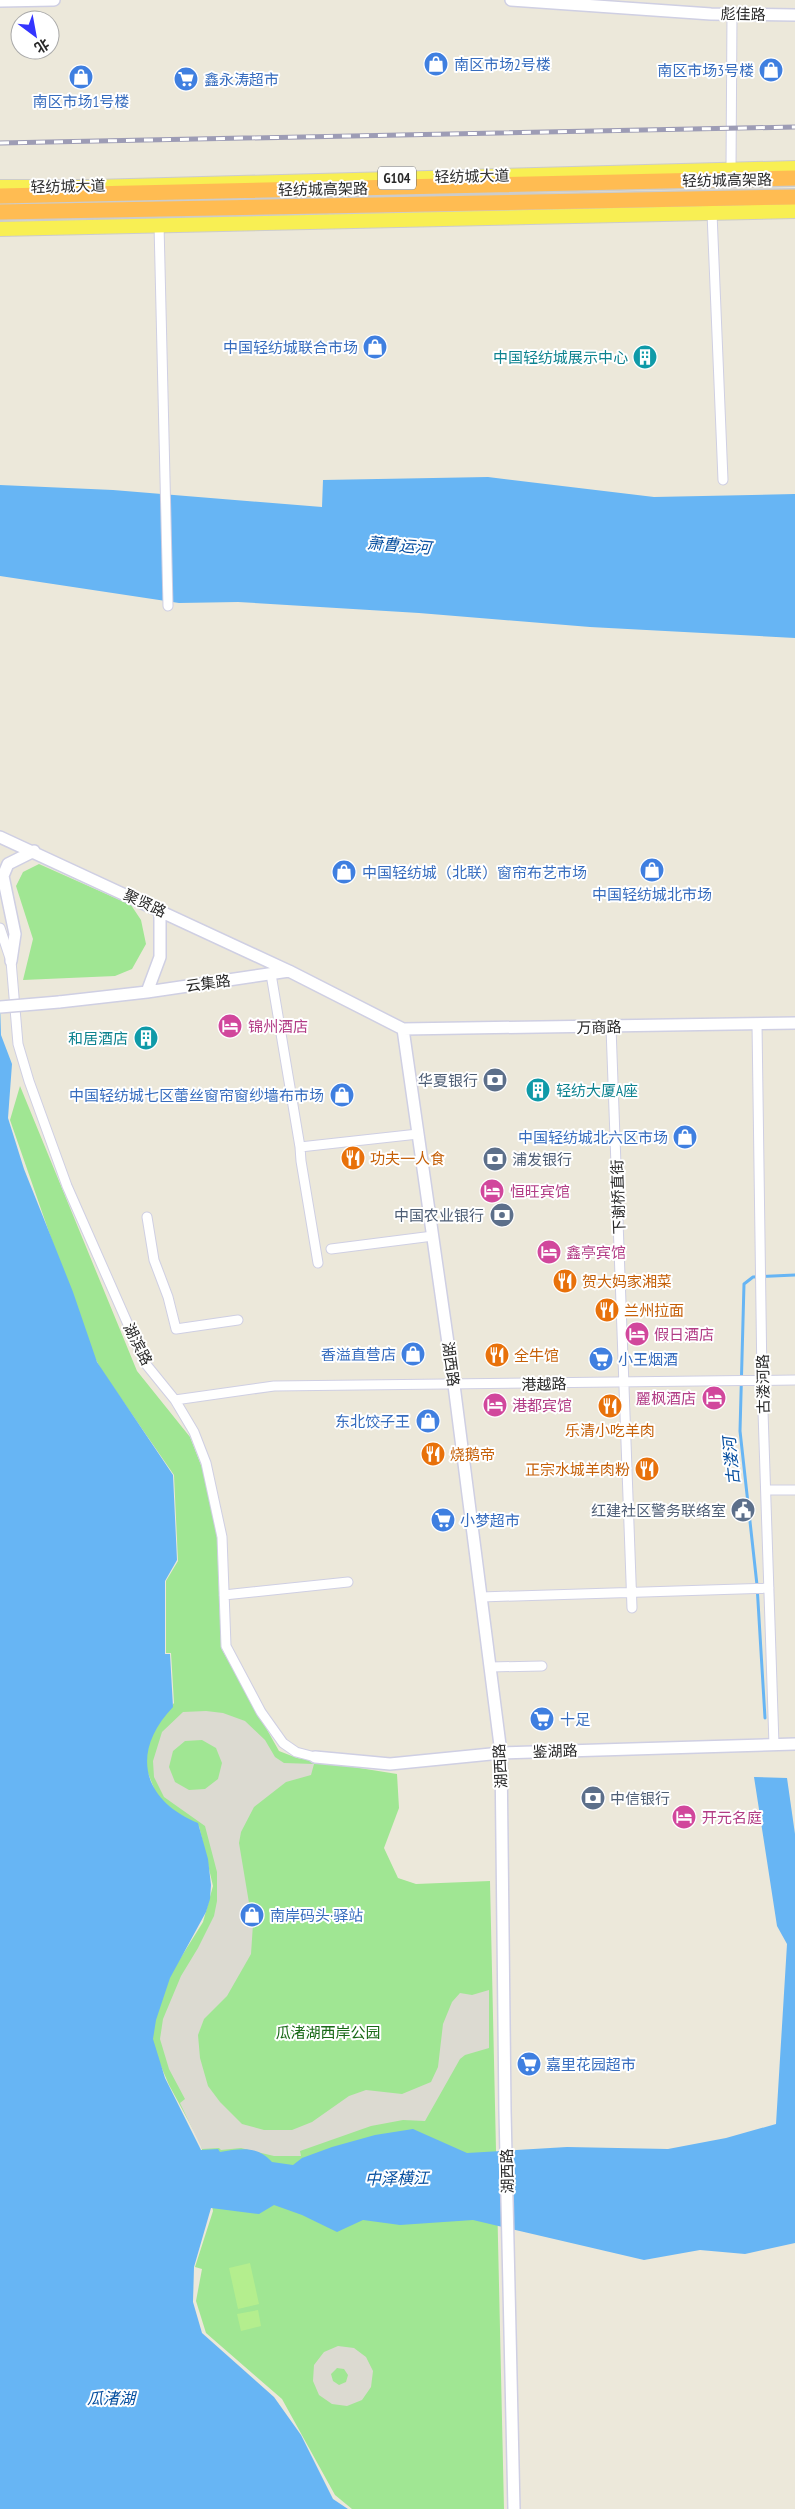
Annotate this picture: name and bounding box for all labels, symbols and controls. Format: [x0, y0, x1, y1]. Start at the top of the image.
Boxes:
street label: 彪佳路 [720, 4, 766, 24]
north arrow [10, 10, 60, 60]
text: 北 [31, 35, 53, 57]
shop icon: 南区市场2号楼 [423, 51, 449, 77]
place label: 南区市场2号楼 [454, 55, 551, 74]
shop icon: 南区市场3号楼 [758, 57, 784, 83]
place label: 南区市场3号楼 [657, 61, 754, 80]
shop icon: 南区市场1号楼 [68, 64, 94, 90]
supermarket icon: 鑫永涛超市 [173, 66, 199, 92]
place label: 鑫永涛超市 [204, 70, 279, 89]
place label: 南区市场1号楼 [33, 92, 129, 111]
street label: 轻纺城大道 [434, 166, 510, 186]
road number: G104 [378, 167, 416, 190]
street label: 轻纺城高架路 [682, 170, 772, 190]
street label: 轻纺城大道 [30, 176, 106, 196]
street label: 轻纺城高架路 [278, 179, 368, 199]
shop icon: 中国轻纺城联合市场 [362, 334, 388, 360]
place label: 中国轻纺城联合市场 [223, 338, 358, 357]
building icon: 中国轻纺城展示中心 [632, 344, 658, 370]
place label: 中国轻纺城展示中心 [493, 348, 628, 367]
water label: 萧曹运河 [366, 532, 435, 558]
shop icon: 中国轻纺城北市场 [639, 857, 665, 883]
shop icon: 中国轻纺城（北联）窗帘布艺市场 [331, 859, 357, 885]
place label: 中国轻纺城（北联）窗帘布艺市场 [362, 863, 587, 882]
street label: 聚贤路 [121, 885, 169, 921]
place label: 中国轻纺城北市场 [592, 885, 712, 904]
street label: 云集路 [184, 970, 232, 996]
hotel icon: 锦州酒店 [217, 1013, 243, 1039]
place label: 锦州酒店 [248, 1017, 308, 1036]
street label: 万商路 [576, 1017, 622, 1037]
building icon: 和居酒店 [133, 1025, 159, 1051]
place label: 和居酒店 [68, 1029, 128, 1048]
bank icon: 华夏银行 [482, 1067, 508, 1093]
place label: 华夏银行 [418, 1071, 478, 1090]
building icon: 轻纺大厦A座 [525, 1077, 551, 1103]
place label: 轻纺大厦A座 [556, 1081, 638, 1100]
shop icon: 中国轻纺城七区蕾丝窗帘窗纱墙布市场 [329, 1082, 355, 1108]
place label: 中国轻纺城七区蕾丝窗帘窗纱墙布市场 [69, 1086, 324, 1105]
shop icon: 中国轻纺城北六区市场 [672, 1124, 698, 1150]
place label: 中国轻纺城北六区市场 [518, 1128, 668, 1147]
restaurant icon: 功夫一人食 [340, 1145, 366, 1171]
bank icon: 浦发银行 [482, 1146, 508, 1172]
place label: 功夫一人食 [370, 1149, 445, 1168]
place label: 浦发银行 [512, 1150, 572, 1169]
street label: 下谢桥直街 [607, 1159, 629, 1235]
hotel icon: 恒旺宾馆 [479, 1178, 505, 1204]
place label: 恒旺宾馆 [510, 1182, 570, 1201]
bank icon: 中国农业银行 [489, 1202, 515, 1228]
place label: 中国农业银行 [394, 1206, 484, 1225]
hotel icon: 鑫亭宾馆 [536, 1239, 562, 1265]
place label: 鑫亭宾馆 [566, 1243, 626, 1262]
restaurant icon: 贺大妈家湘菜 [552, 1268, 578, 1294]
place label: 贺大妈家湘菜 [582, 1272, 672, 1291]
restaurant icon: 兰州拉面 [594, 1297, 620, 1323]
place label: 兰州拉面 [624, 1301, 684, 1320]
street label: 湖滨路 [119, 1320, 157, 1368]
hotel icon: 假日酒店 [624, 1321, 650, 1347]
place label: 假日酒店 [654, 1325, 714, 1344]
street label: 湖西路 [438, 1340, 464, 1388]
shop icon: 香溢直营店 [400, 1341, 426, 1367]
restaurant icon: 全牛馆 [484, 1342, 510, 1368]
place label: 香溢直营店 [321, 1345, 396, 1364]
place label: 全牛馆 [514, 1346, 559, 1365]
supermarket icon: 小王烟酒 [588, 1346, 614, 1372]
place label: 小王烟酒 [618, 1350, 678, 1369]
street label: 古溇河路 [753, 1354, 773, 1414]
street label: 港越路 [521, 1374, 567, 1394]
hotel icon: 麗枫酒店 [701, 1385, 727, 1411]
place label: 麗枫酒店 [636, 1389, 696, 1408]
hotel icon: 港都宾馆 [482, 1392, 508, 1418]
restaurant icon: 乐清小吃羊肉 [597, 1393, 623, 1419]
place label: 港都宾馆 [512, 1396, 572, 1415]
shop icon: 东北饺子王 [415, 1408, 441, 1434]
place label: 东北饺子王 [335, 1412, 410, 1431]
place label: 乐清小吃羊肉 [565, 1421, 655, 1440]
water label: 古溇河 [718, 1433, 743, 1486]
restaurant icon: 烧鹅帝 [420, 1441, 446, 1467]
place label: 烧鹅帝 [450, 1445, 495, 1464]
restaurant icon: 正宗水城羊肉粉 [634, 1456, 660, 1482]
place label: 正宗水城羊肉粉 [525, 1460, 630, 1479]
public building icon: 红建社区警务联络室 [730, 1497, 756, 1523]
place label: 红建社区警务联络室 [591, 1501, 726, 1520]
supermarket icon: 小梦超市 [430, 1507, 456, 1533]
place label: 小梦超市 [460, 1511, 520, 1530]
supermarket icon: 十足 [529, 1706, 555, 1732]
place label: 十足 [560, 1710, 590, 1729]
street label: 鉴湖路 [532, 1741, 578, 1761]
street label: 湖西路 [489, 1743, 511, 1789]
bank icon: 中信银行 [580, 1785, 606, 1811]
place label: 中信银行 [610, 1789, 670, 1808]
hotel icon: 开元名庭 [671, 1804, 697, 1830]
place label: 开元名庭 [702, 1808, 762, 1827]
shop icon: 南岸码头·驿站 [239, 1902, 265, 1928]
place label: 南岸码头·驿站 [270, 1906, 363, 1925]
park label: 瓜渚湖西岸公园 [275, 2023, 381, 2042]
supermarket icon: 嘉里花园超市 [516, 2051, 542, 2077]
place label: 嘉里花园超市 [546, 2055, 636, 2074]
street label: 湖西路 [497, 2148, 517, 2194]
water label: 中泽横江 [365, 2167, 431, 2189]
water label: 瓜渚湖 [87, 2388, 138, 2408]

